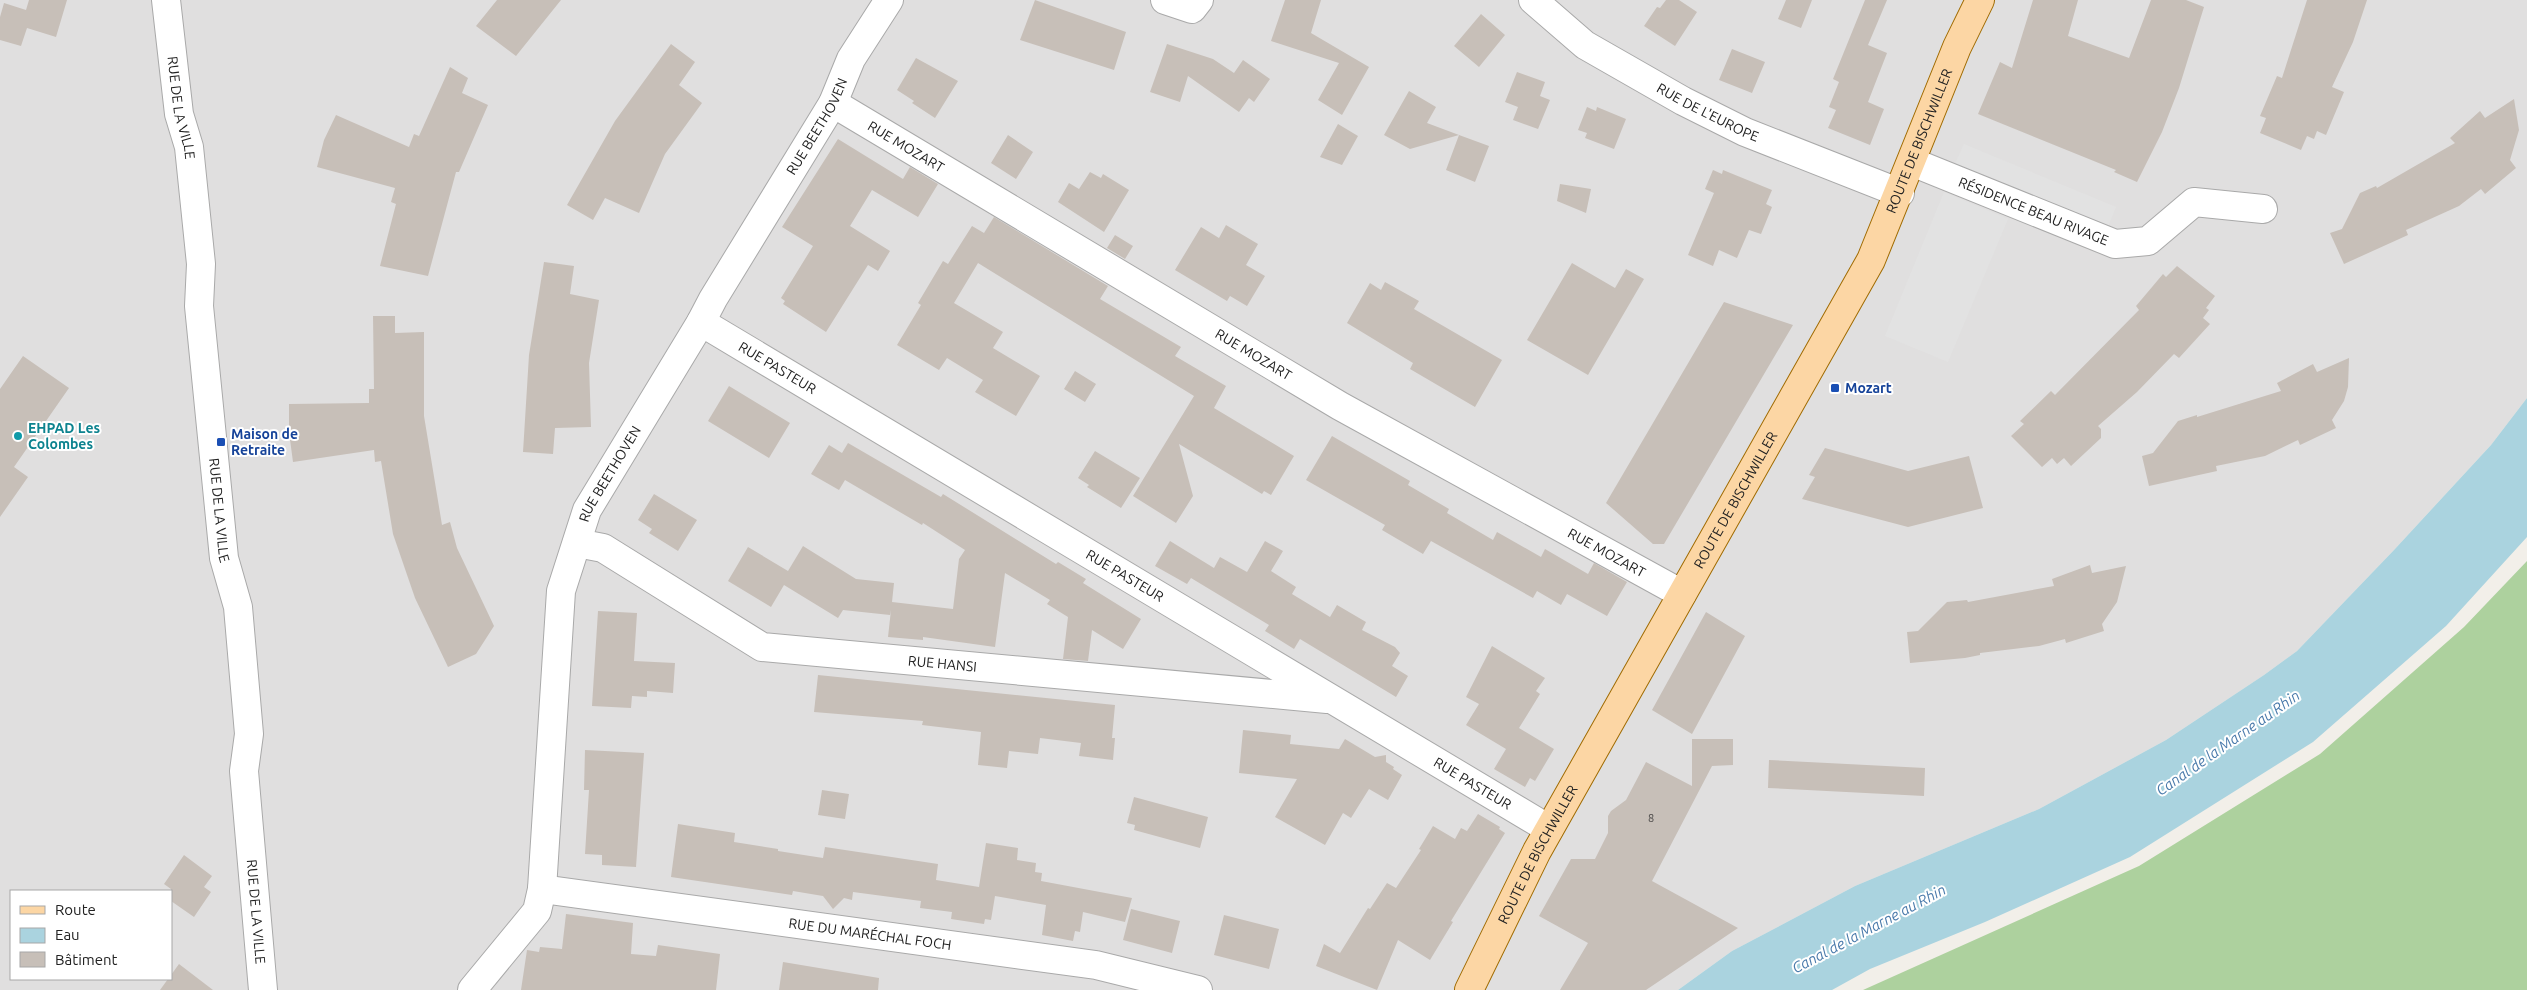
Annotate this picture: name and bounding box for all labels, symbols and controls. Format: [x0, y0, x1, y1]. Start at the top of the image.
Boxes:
street label: RUE DE LA VILLE [164, 55, 198, 160]
street label: ROUTE DE BISCHWILLER [1883, 66, 1956, 216]
street label: RUE BEETHOVEN [783, 76, 850, 178]
street label: RUE DE L'EUROPE [1654, 80, 1761, 145]
street label: RUE MOZART [865, 118, 947, 176]
street label: RÉSIDENCE BEAU RIVAGE [1956, 174, 2111, 249]
street label: RUE MOZART [1212, 325, 1295, 383]
street label: RUE PASTEUR [736, 338, 819, 397]
place label: Mozart [1845, 380, 1892, 396]
marker: Mozart [1829, 382, 1841, 394]
place label: EHPAD Les Colombes [28, 420, 101, 452]
street label: RUE BEETHOVEN [576, 423, 644, 524]
place label: Maison de Retraite [231, 426, 298, 458]
street label: ROUTE DE BISCHWILLER [1690, 428, 1781, 571]
marker: EHPAD Les Colombes [12, 430, 24, 442]
marker: Maison de Retraite [215, 436, 227, 448]
street label: RUE DE LA VILLE [206, 457, 233, 564]
street label: RUE MOZART [1565, 525, 1649, 580]
street label: RUE PASTEUR [1083, 546, 1167, 605]
street label: RUE HANSI [907, 652, 978, 675]
water label: Canal de la Marne au Rhin [2153, 686, 2303, 799]
street label: RUE PASTEUR [1431, 754, 1515, 813]
street label: ROUTE DE BISCHWILLER [1495, 782, 1581, 926]
house number: 8 [1648, 812, 1654, 824]
street label: RUE DE LA VILLE [244, 859, 269, 965]
water label: Canal de la Marne au Rhin [1789, 881, 1948, 976]
legend [10, 890, 172, 980]
text: Route [55, 901, 96, 918]
street label: RUE DU MARÉCHAL FOCH [788, 915, 952, 953]
text: Eau [55, 926, 80, 943]
text: Bâtiment [55, 951, 118, 968]

